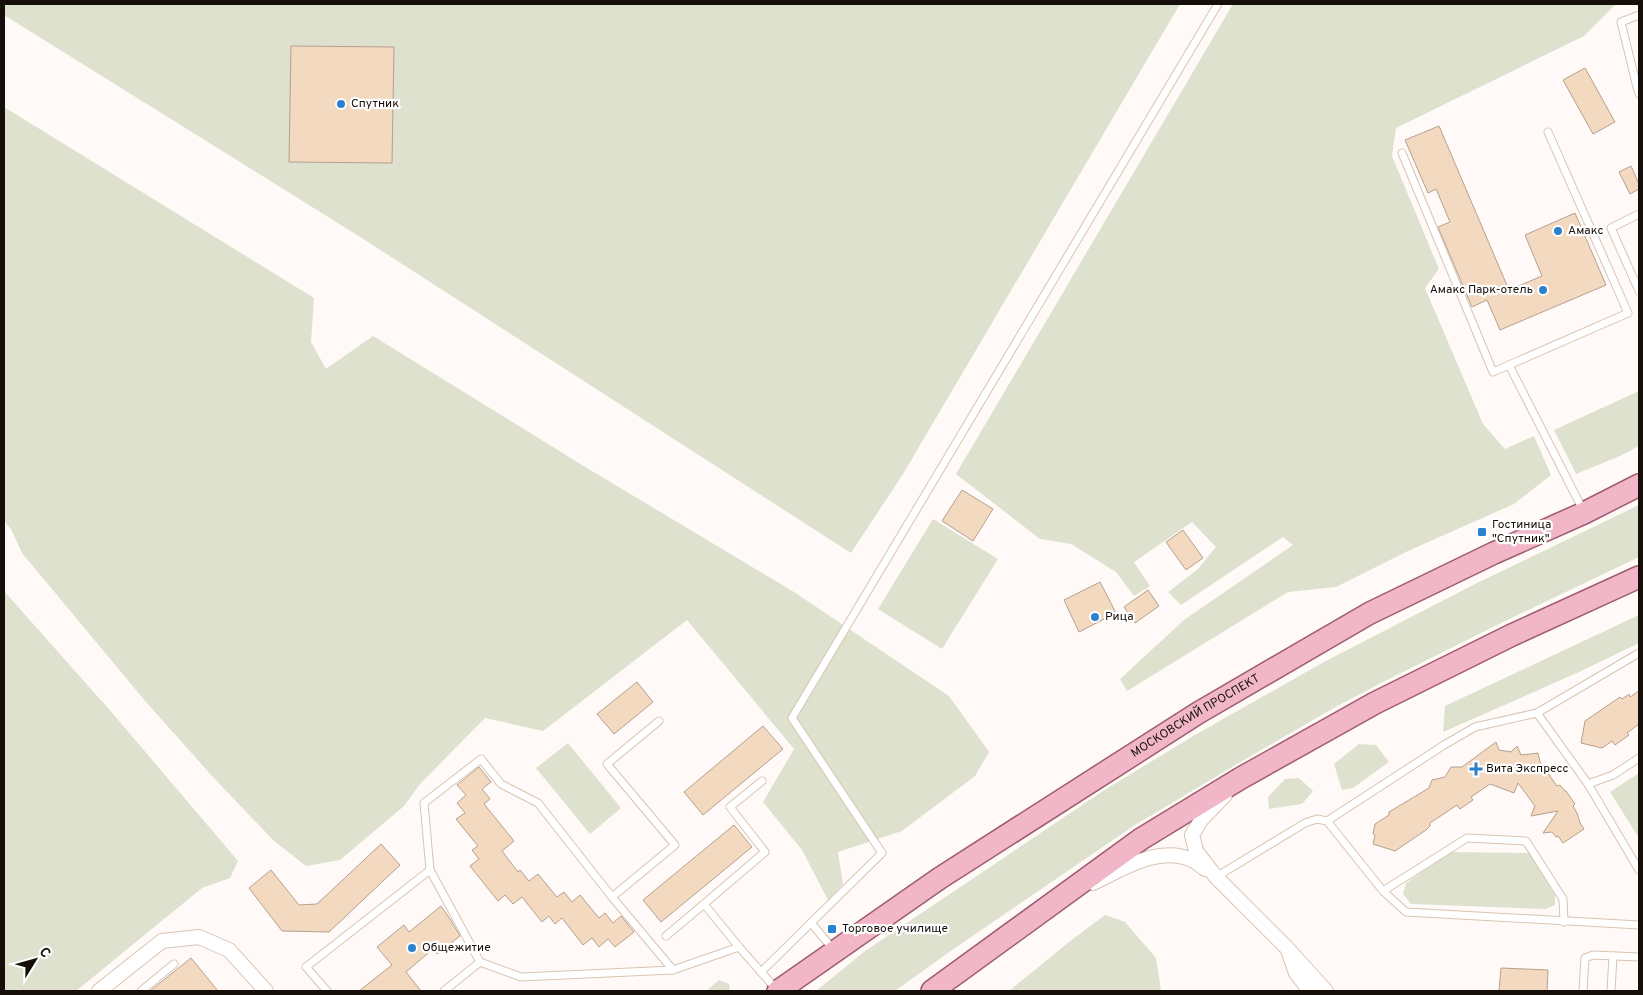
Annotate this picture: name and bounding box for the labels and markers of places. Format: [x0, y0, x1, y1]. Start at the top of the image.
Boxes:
place label: Спутник [351, 96, 399, 112]
marker: Спутник [335, 98, 347, 110]
place label: Амакс [1568, 223, 1603, 239]
marker: Амакс [1552, 225, 1564, 237]
place label: Амакс Парк-отель [1430, 282, 1533, 298]
marker: Амакс Парк-отель [1537, 284, 1549, 296]
place label: Гостиница "Спутник" [1492, 517, 1551, 547]
marker: Гостиница "Спутник" [1476, 526, 1488, 538]
place label: Рица [1105, 609, 1134, 625]
marker: Рица [1089, 611, 1101, 623]
place label: Вита Экспресс [1486, 761, 1569, 777]
marker: Вита Экспресс [1470, 763, 1482, 775]
place label: Торговое училище [842, 921, 948, 937]
marker: Торговое училище [826, 923, 838, 935]
place label: Общежитие [422, 940, 491, 956]
marker: Общежитие [406, 942, 418, 954]

